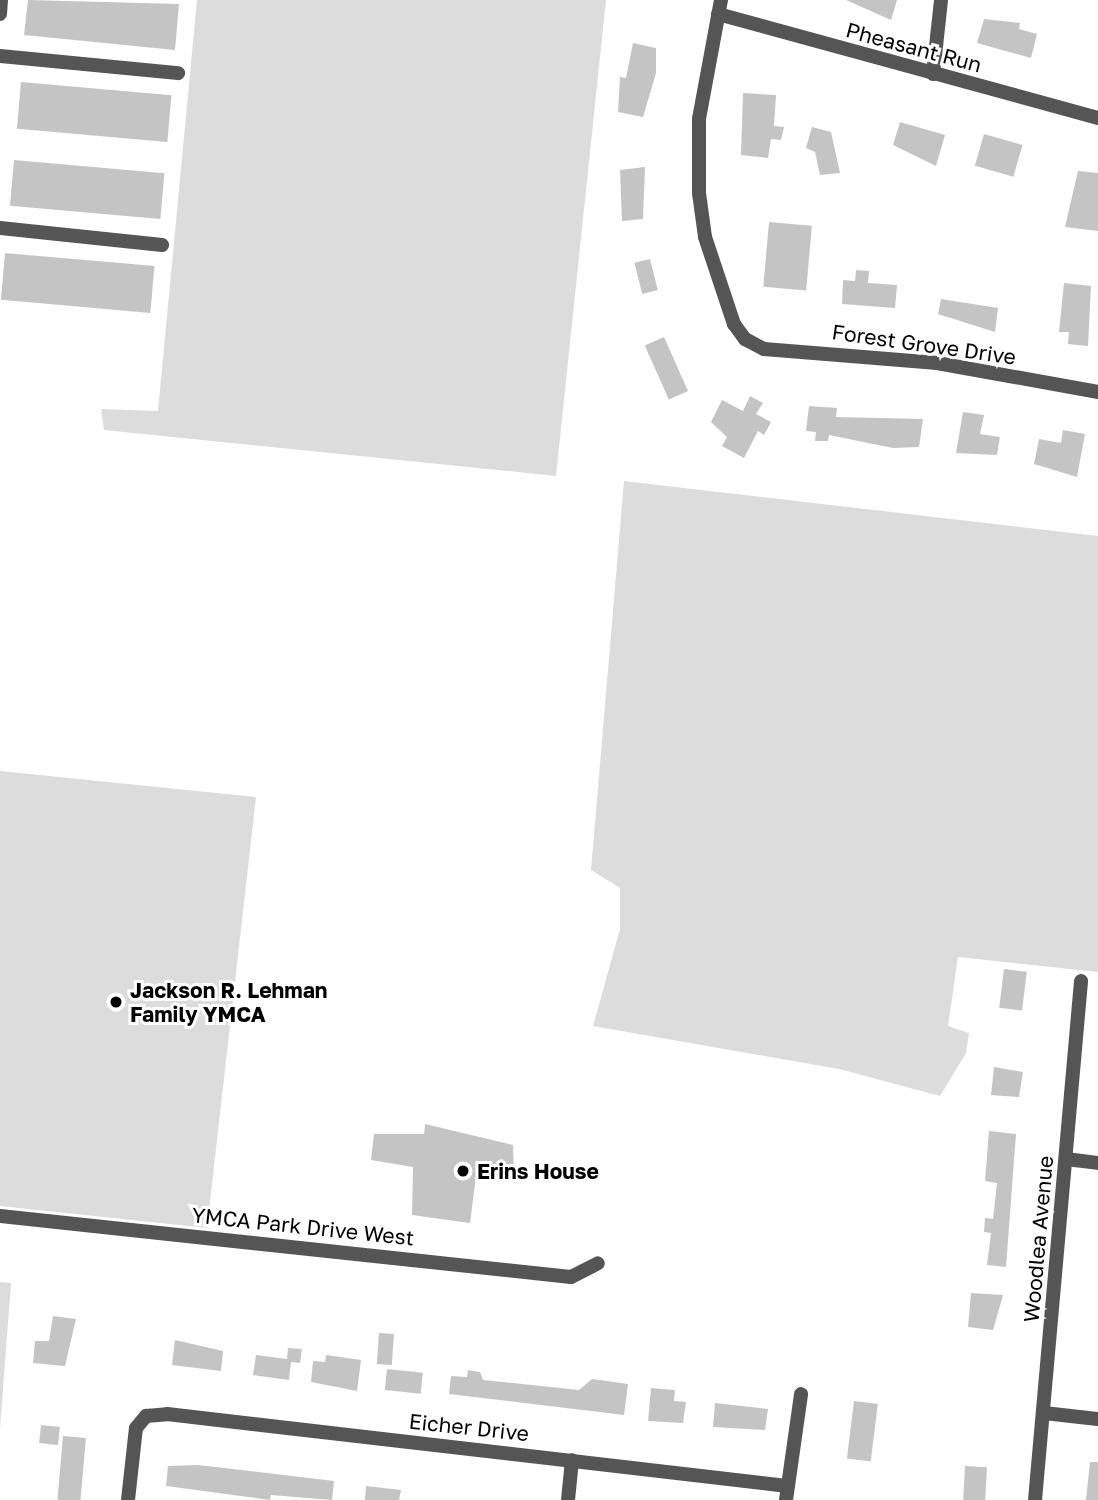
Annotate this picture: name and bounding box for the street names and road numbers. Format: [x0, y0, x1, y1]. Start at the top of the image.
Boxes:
street label: Pheasant Run [843, 17, 985, 77]
street label: Forest Grove Drive [830, 319, 1018, 369]
street label: Woodlea Avenue [1018, 1155, 1058, 1323]
street label: YMCA Park Drive West [190, 1202, 416, 1250]
street label: Eicher Drive [408, 1408, 530, 1446]

